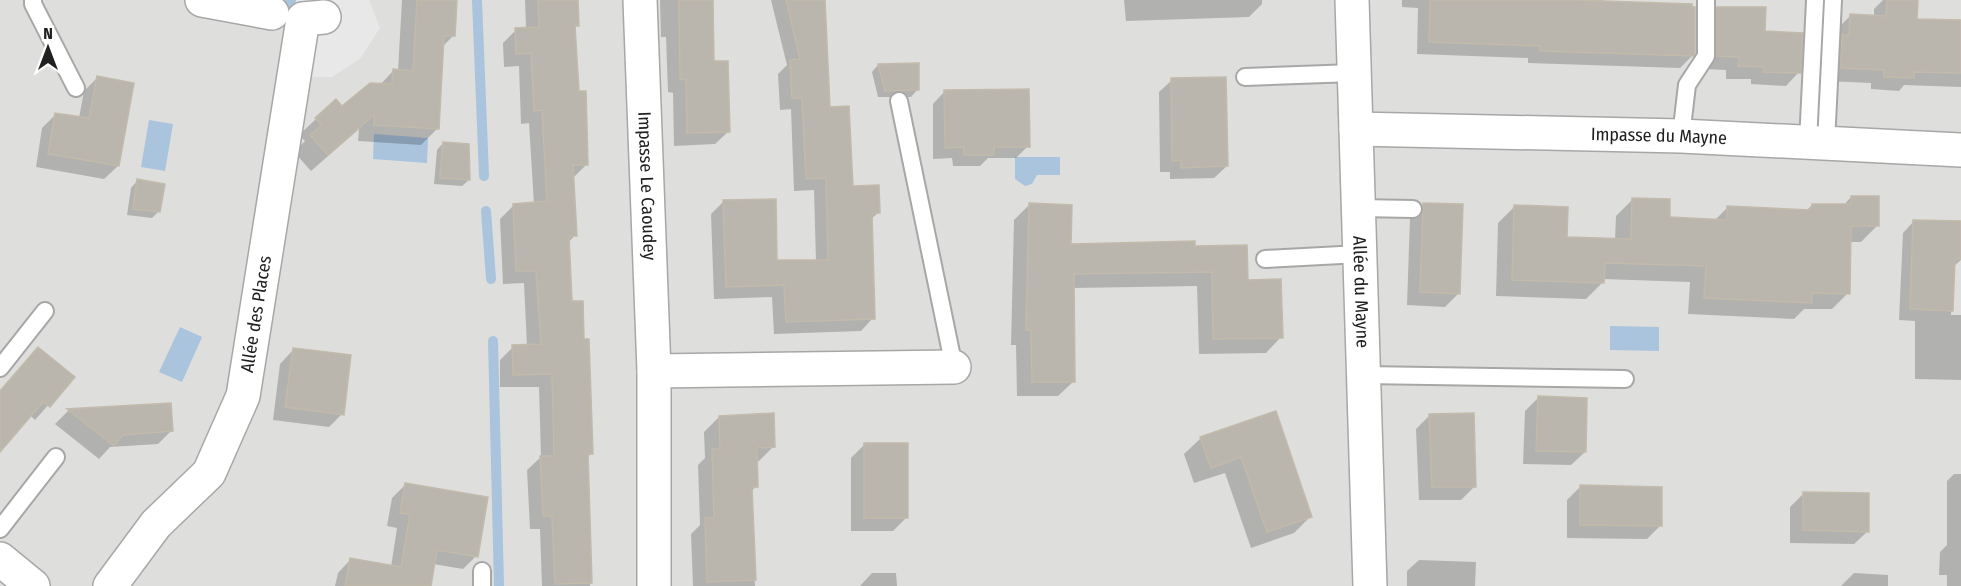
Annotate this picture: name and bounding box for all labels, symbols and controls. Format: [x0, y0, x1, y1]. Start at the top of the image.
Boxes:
north arrow [18, 18, 78, 78]
text: N [43, 24, 53, 43]
street label: Impasse Le Caoudey [633, 111, 661, 261]
street label: Impasse du Mayne [1591, 123, 1728, 149]
street label: Allée du Mayne [1348, 236, 1374, 348]
street label: Allée des Places [236, 254, 276, 374]

